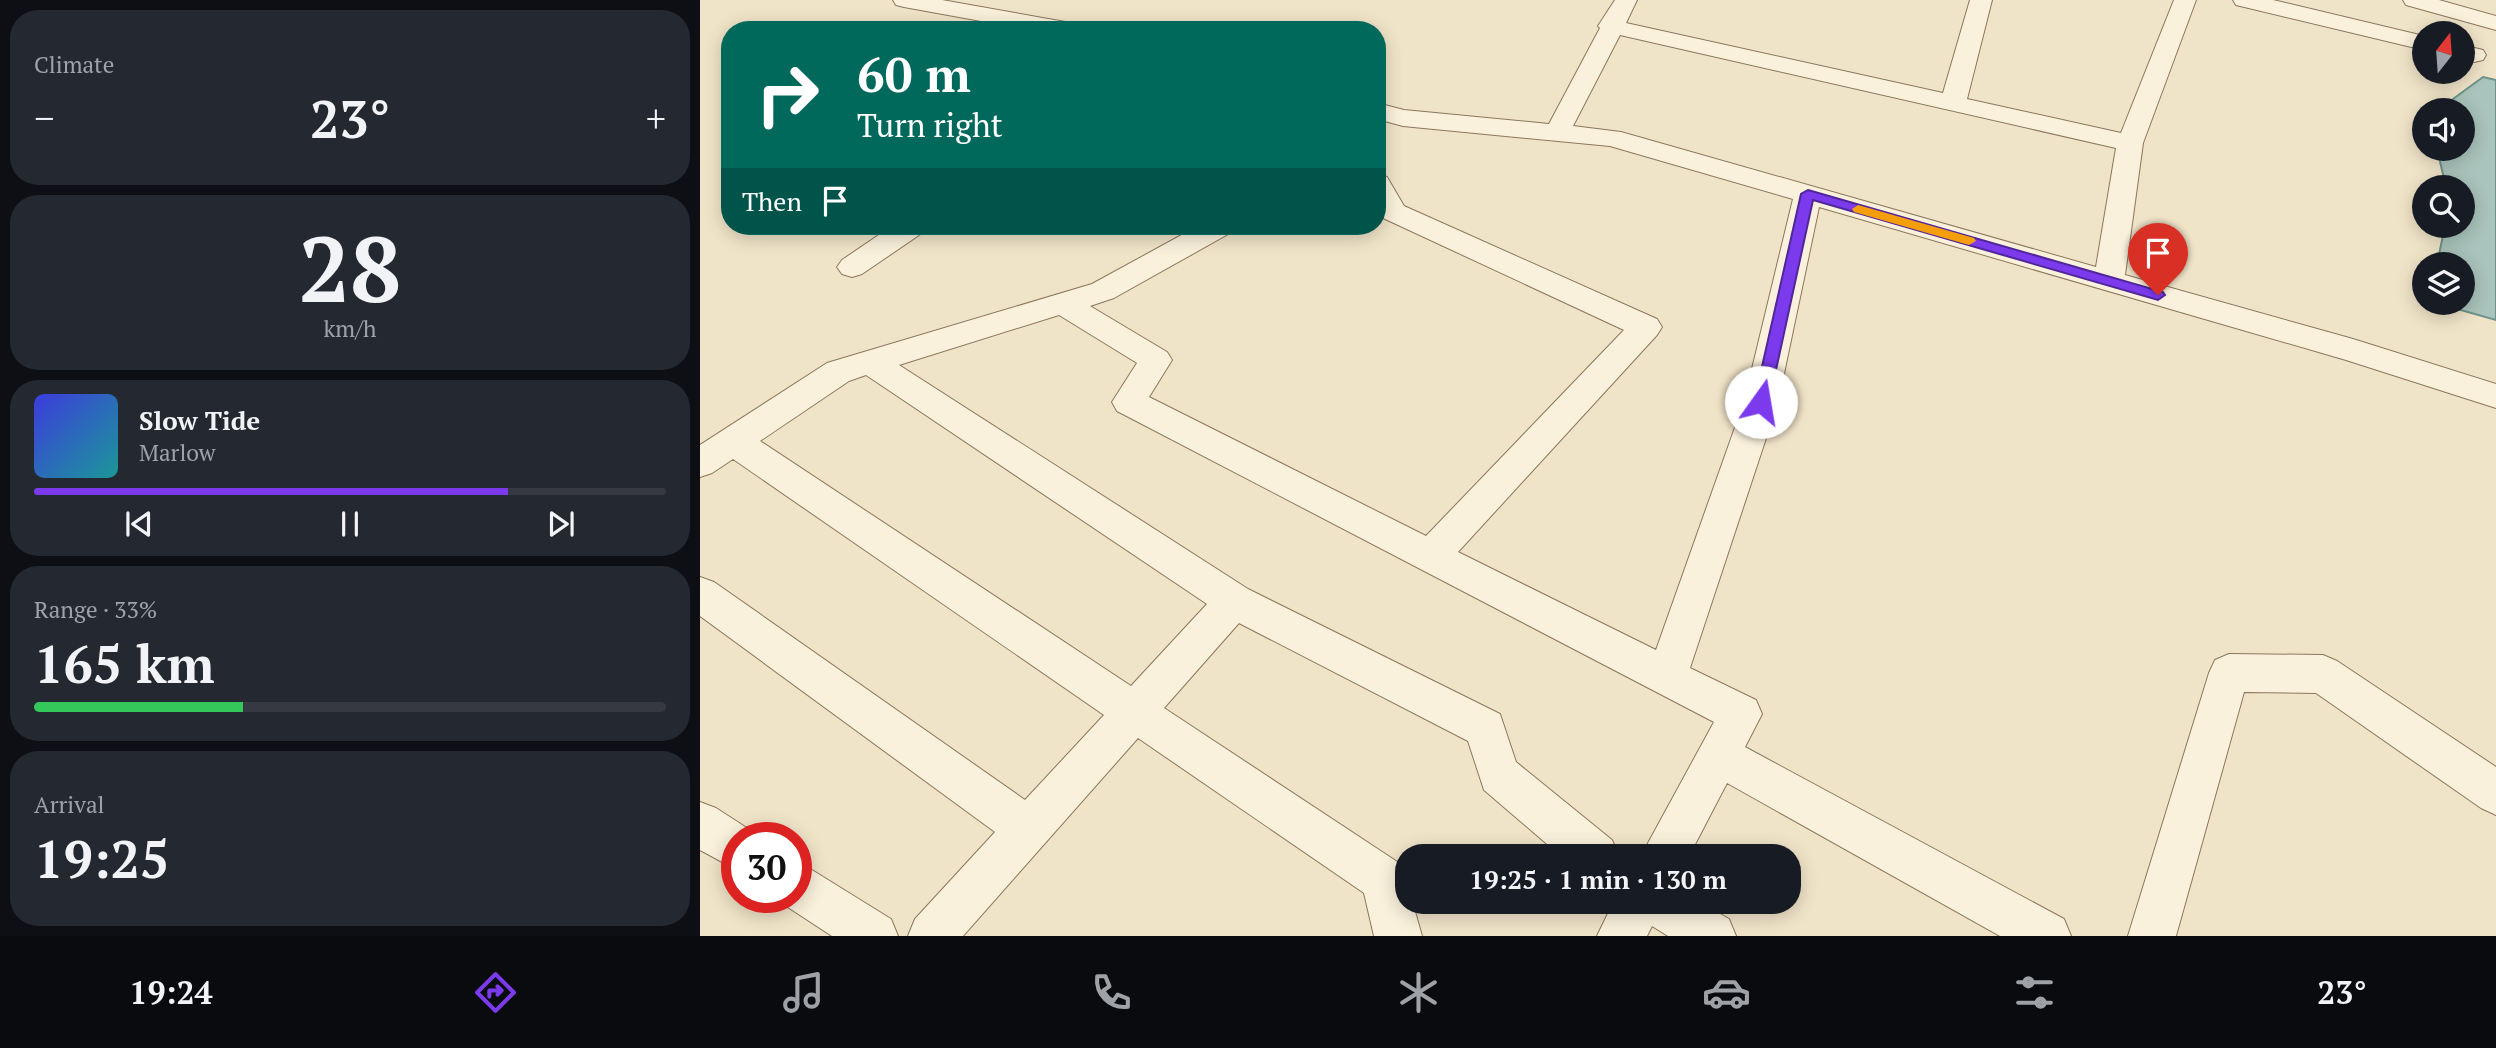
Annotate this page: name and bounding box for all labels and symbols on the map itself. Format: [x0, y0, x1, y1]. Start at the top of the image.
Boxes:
north arrow [2412, 21, 2474, 84]
pin [2128, 223, 2188, 295]
position arrow [1724, 365, 1798, 439]
speed limit sign: 30 [721, 822, 812, 913]

